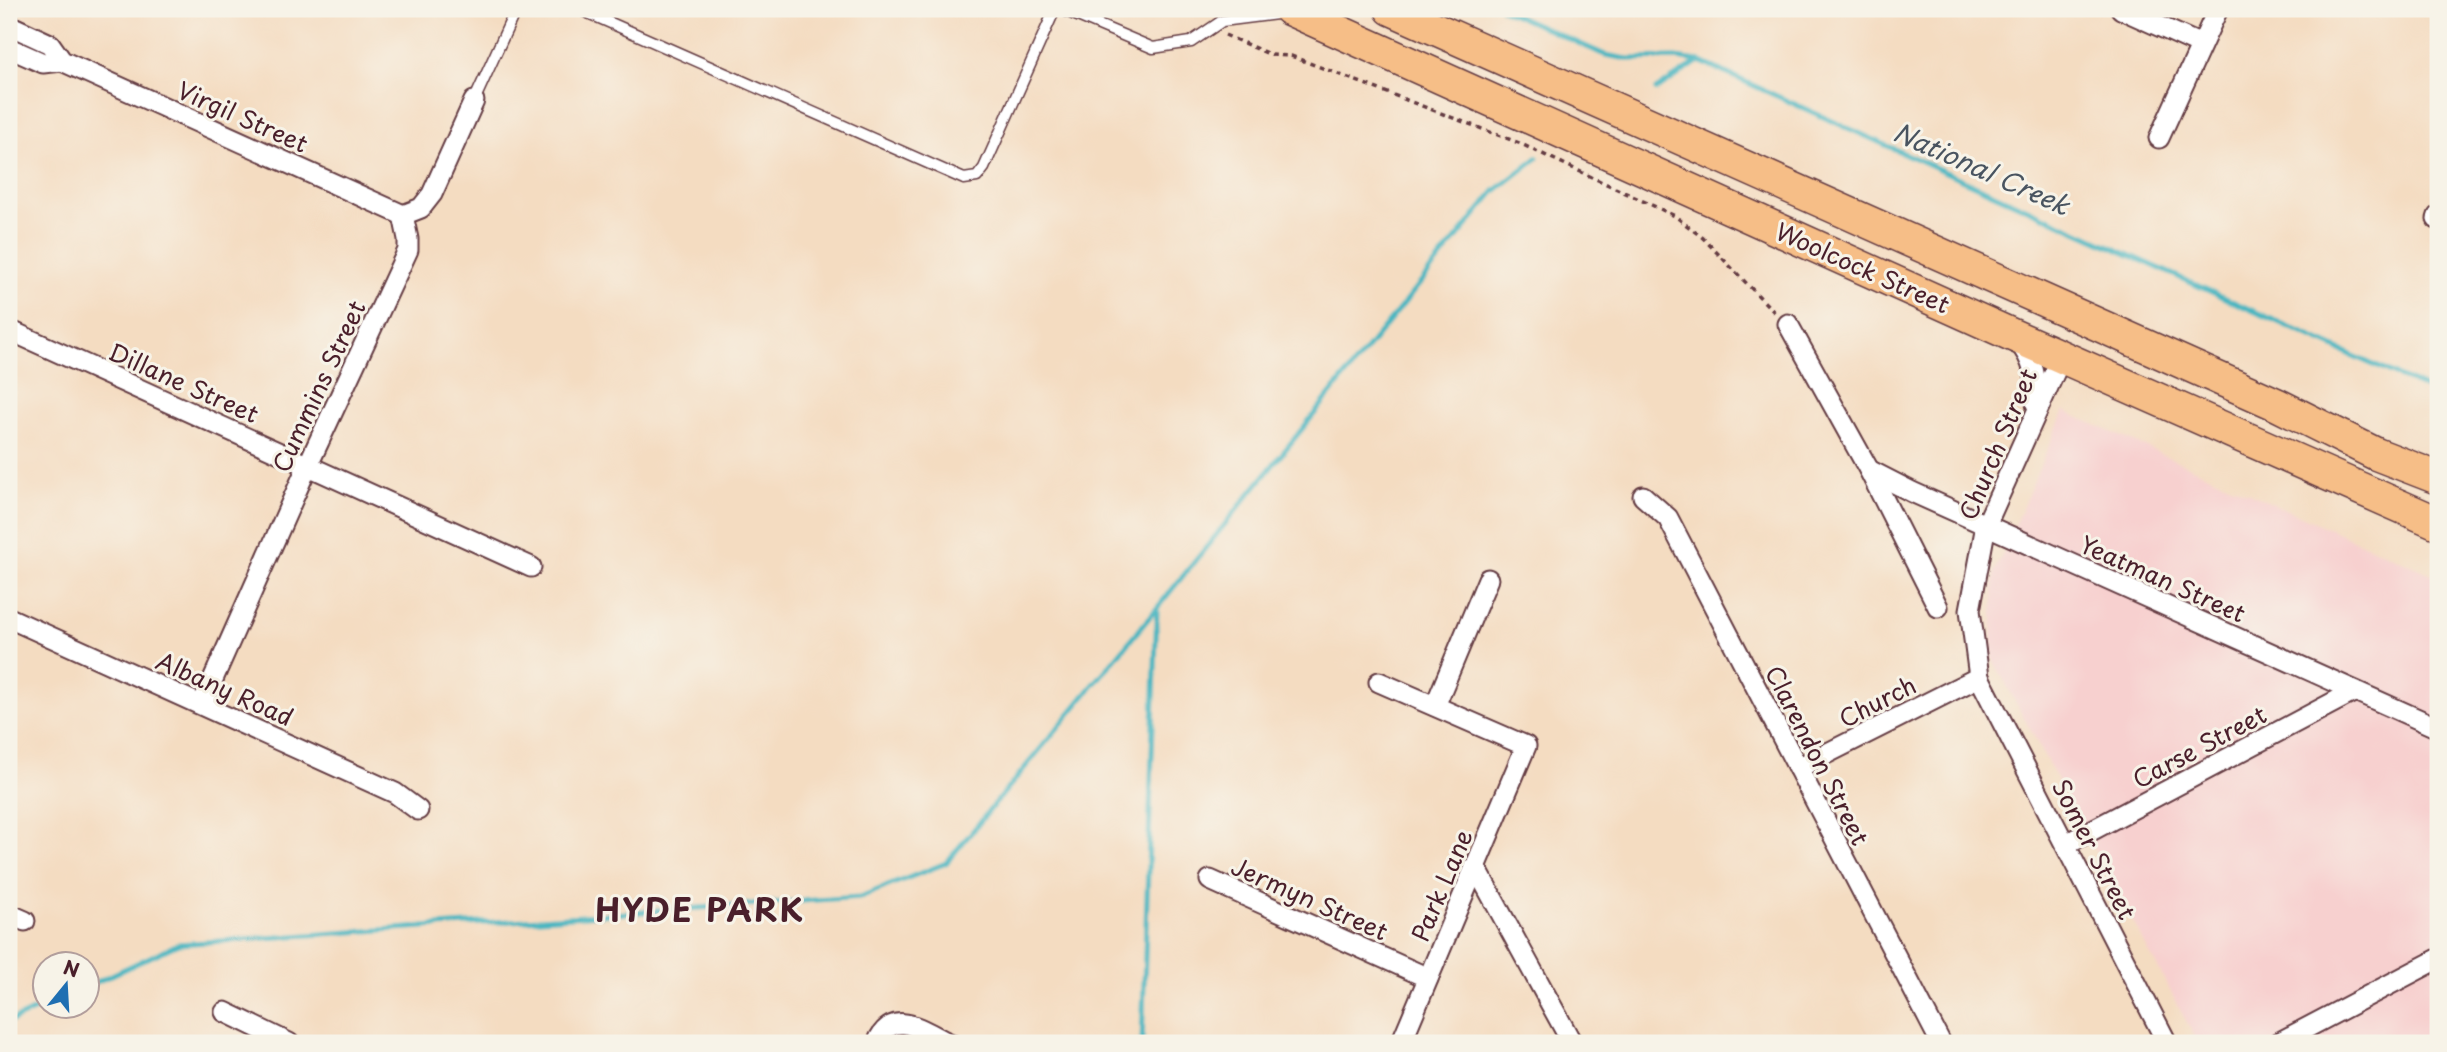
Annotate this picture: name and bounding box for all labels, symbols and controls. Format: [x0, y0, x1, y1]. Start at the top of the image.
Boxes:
street label: Virgil Street [172, 71, 314, 161]
water label: National Creek [1888, 112, 2077, 225]
street label: Woolcock Street [1770, 212, 1956, 322]
street label: Cummins Street [262, 294, 374, 478]
street label: Dillane Street [103, 333, 265, 431]
street label: Church Street [1949, 362, 2045, 525]
street label: Yeatman Street [2074, 525, 2252, 631]
street label: Albany Road [151, 642, 299, 734]
street label: Clarendon Street [1757, 659, 1879, 851]
street label: Church [1832, 666, 1922, 736]
street label: Carse Street [2126, 696, 2272, 796]
street label: Somer Street [2044, 773, 2146, 926]
street label: Park Lane [1401, 823, 1481, 947]
street label: Jermyn Street [1226, 847, 1394, 949]
district label: HYDE PARK [595, 885, 805, 933]
north arrow [32, 950, 102, 1020]
text: N [60, 952, 83, 984]

